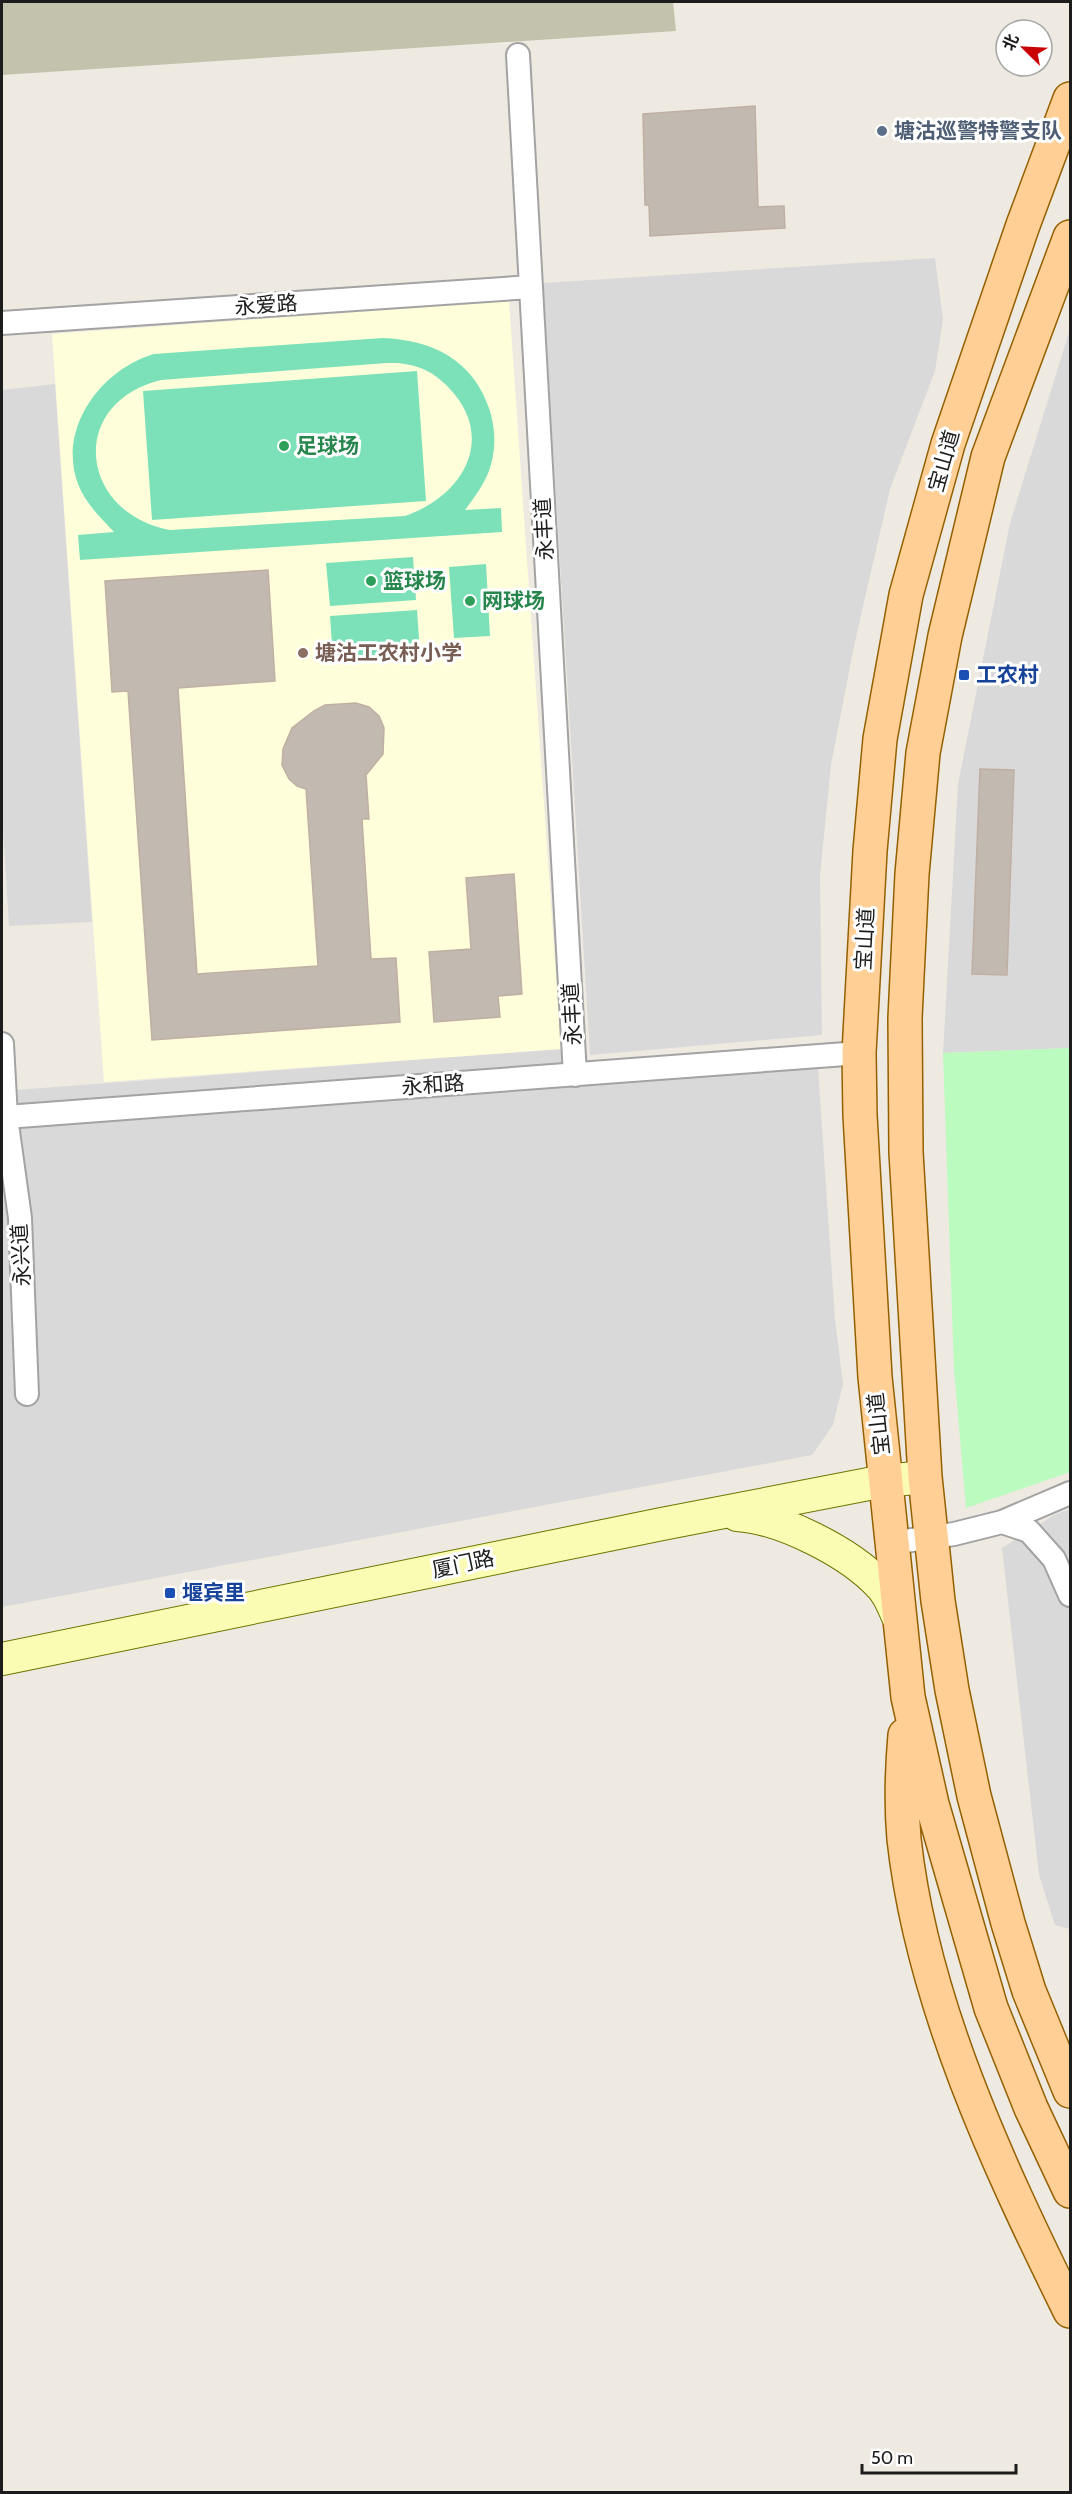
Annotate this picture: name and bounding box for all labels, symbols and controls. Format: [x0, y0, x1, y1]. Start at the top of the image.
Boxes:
north arrow [994, 18, 1054, 78]
text: 北 [999, 31, 1023, 53]
place label: 塘沽巡警特警支队 [894, 118, 1062, 143]
marker: 塘沽巡警特警支队 [875, 124, 889, 138]
street label: 永爱路 [234, 290, 298, 319]
street label: 宝山道 [923, 427, 964, 495]
place label: 足球场 [296, 433, 359, 458]
marker: 足球场 [277, 439, 291, 453]
street label: 永丰道 [529, 497, 558, 561]
place label: 篮球场 [383, 568, 446, 593]
marker: 篮球场 [364, 574, 378, 588]
place label: 网球场 [482, 588, 545, 613]
marker: 网球场 [463, 594, 477, 608]
place label: 塘沽工农村小学 [315, 640, 462, 665]
marker: 塘沽工农村小学 [296, 646, 310, 660]
place label: 工农村 [976, 662, 1039, 687]
marker: 工农村 [957, 668, 971, 682]
street label: 宝山道 [850, 907, 879, 971]
street label: 永丰道 [557, 982, 586, 1046]
street label: 永和路 [401, 1070, 465, 1099]
street label: 永兴道 [6, 1223, 35, 1287]
street label: 宝山道 [863, 1391, 894, 1457]
street label: 厦门路 [429, 1545, 496, 1582]
place label: 堰宾里 [182, 1580, 245, 1605]
marker: 堰宾里 [163, 1586, 177, 1600]
scale bar [862, 2437, 1016, 2475]
text: 50 m [871, 2447, 913, 2469]

